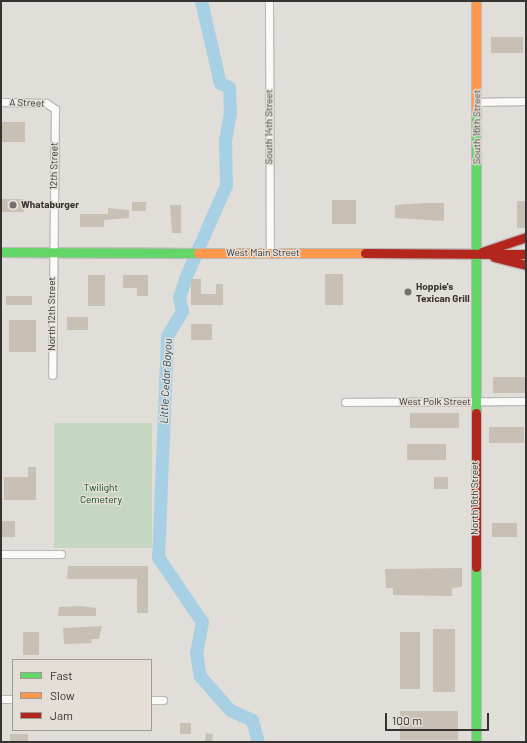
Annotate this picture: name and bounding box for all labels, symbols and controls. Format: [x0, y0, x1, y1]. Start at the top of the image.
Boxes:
street label: South 14th Street [263, 89, 275, 165]
street label: South 16th Street [471, 90, 483, 164]
street label: A Street [9, 96, 45, 110]
street label: 12th Street [48, 142, 60, 190]
place label: Whataburger [21, 199, 79, 211]
marker: Whataburger [8, 200, 18, 210]
street label: West Main Street [226, 247, 300, 259]
street label: North 12th Street [46, 277, 58, 351]
place label: Hoppie's Texican Grill [416, 280, 470, 304]
marker: Hoppie's Texican Grill [403, 287, 413, 297]
water label: Little Cedar Bayou [157, 338, 175, 424]
street label: West Polk Street [399, 396, 471, 408]
street label: North 16th Street [469, 461, 481, 535]
park label: Twilight Cemetery [80, 481, 122, 504]
legend [12, 659, 152, 731]
text: Fast [50, 668, 73, 682]
text: Slow [50, 688, 75, 702]
scale bar [387, 705, 491, 731]
text: Jam [50, 708, 73, 722]
text: 100 m [392, 713, 422, 727]

